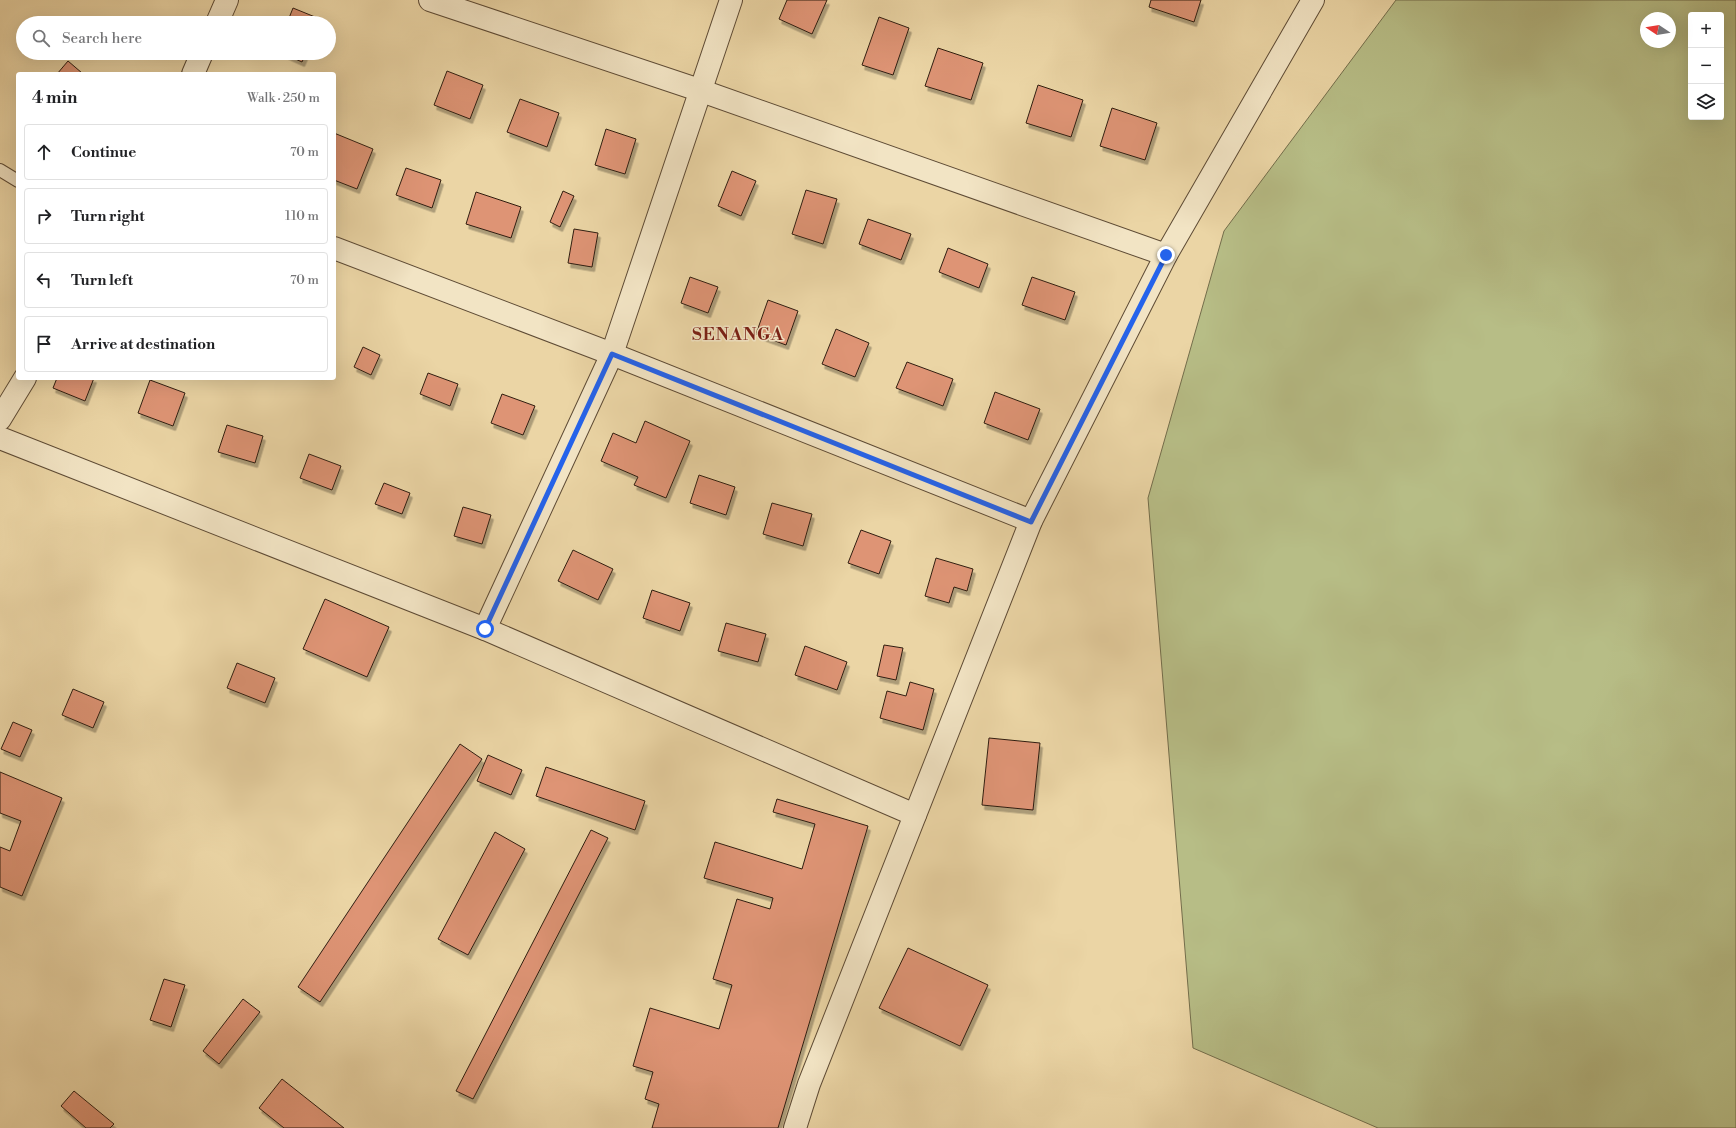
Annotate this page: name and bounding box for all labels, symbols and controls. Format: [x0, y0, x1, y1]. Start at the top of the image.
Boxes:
north arrow [1640, 12, 1676, 48]
map controls [1688, 12, 1724, 120]
button: + [1688, 12, 1724, 48]
search box [16, 16, 336, 60]
icon: search [30, 27, 52, 49]
text: Search here [62, 29, 142, 48]
button: − [1688, 48, 1724, 84]
button: layers [1688, 84, 1724, 120]
text: 4 min [32, 87, 77, 109]
text: Walk · 250 m [247, 90, 320, 106]
icon: ahead [33, 141, 55, 163]
text: Continue [71, 143, 136, 162]
text: 70 m [290, 144, 319, 160]
icon: right [33, 205, 55, 227]
text: Turn right [71, 207, 145, 226]
text: 110 m [285, 208, 319, 224]
route end [1157, 246, 1175, 264]
icon: left [33, 269, 55, 291]
text: Turn left [71, 271, 133, 290]
text: 70 m [290, 272, 319, 288]
district label: SENANGA [692, 324, 784, 346]
icon: arrive [33, 333, 55, 355]
text: Arrive at destination [71, 335, 215, 354]
route start [476, 620, 494, 638]

